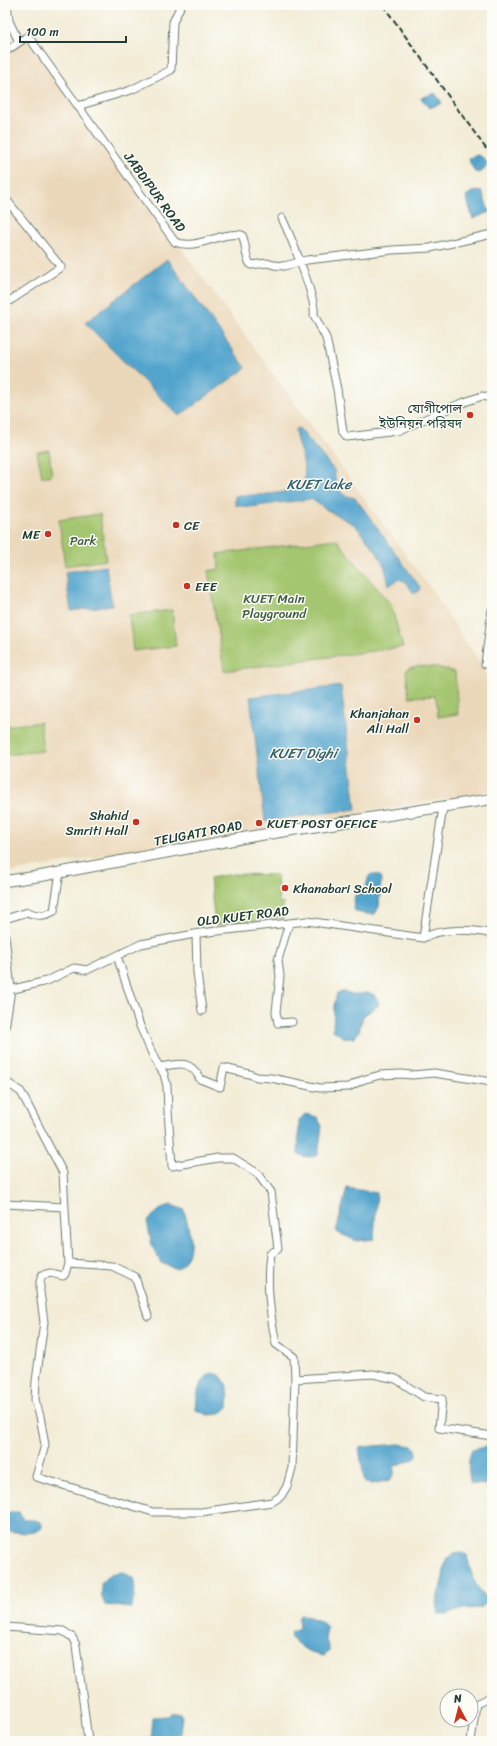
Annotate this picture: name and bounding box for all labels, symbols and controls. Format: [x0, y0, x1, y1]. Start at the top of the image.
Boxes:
scale bar [20, 18, 126, 44]
text: 100 m [26, 21, 59, 43]
street label: JABDIPUR ROAD [117, 146, 192, 237]
place label: যোগীপোল ইউনিয়ন পরিষদ [378, 397, 463, 435]
marker: যোগীপোল ইউনিয়ন পরিষদ [465, 410, 475, 420]
water label: KUET Lake [287, 472, 353, 497]
place label: CE [184, 514, 200, 537]
marker: CE [171, 520, 181, 530]
place label: ME [22, 523, 41, 546]
marker: ME [43, 529, 53, 539]
park label: Park [70, 529, 96, 552]
place label: EEE [195, 575, 217, 598]
marker: EEE [182, 581, 192, 591]
park label: KUET Main Playground [242, 587, 307, 625]
place label: Khanjahan Ali Hall [350, 702, 409, 740]
marker: Khanjahan Ali Hall [412, 715, 422, 725]
water label: KUET Dighi [269, 741, 340, 766]
place label: Shahid Smriti Hall [66, 804, 129, 842]
place label: KUET POST OFFICE [267, 812, 378, 835]
street label: TELIGATI ROAD [152, 813, 244, 853]
marker: Shahid Smriti Hall [131, 817, 141, 827]
marker: KUET POST OFFICE [254, 818, 264, 828]
place label: Khanabari School [293, 877, 392, 900]
marker: Khanabari School [280, 883, 290, 893]
street label: OLD KUET ROAD [196, 899, 290, 933]
north arrow [439, 1688, 479, 1728]
text: N [452, 1689, 463, 1709]

